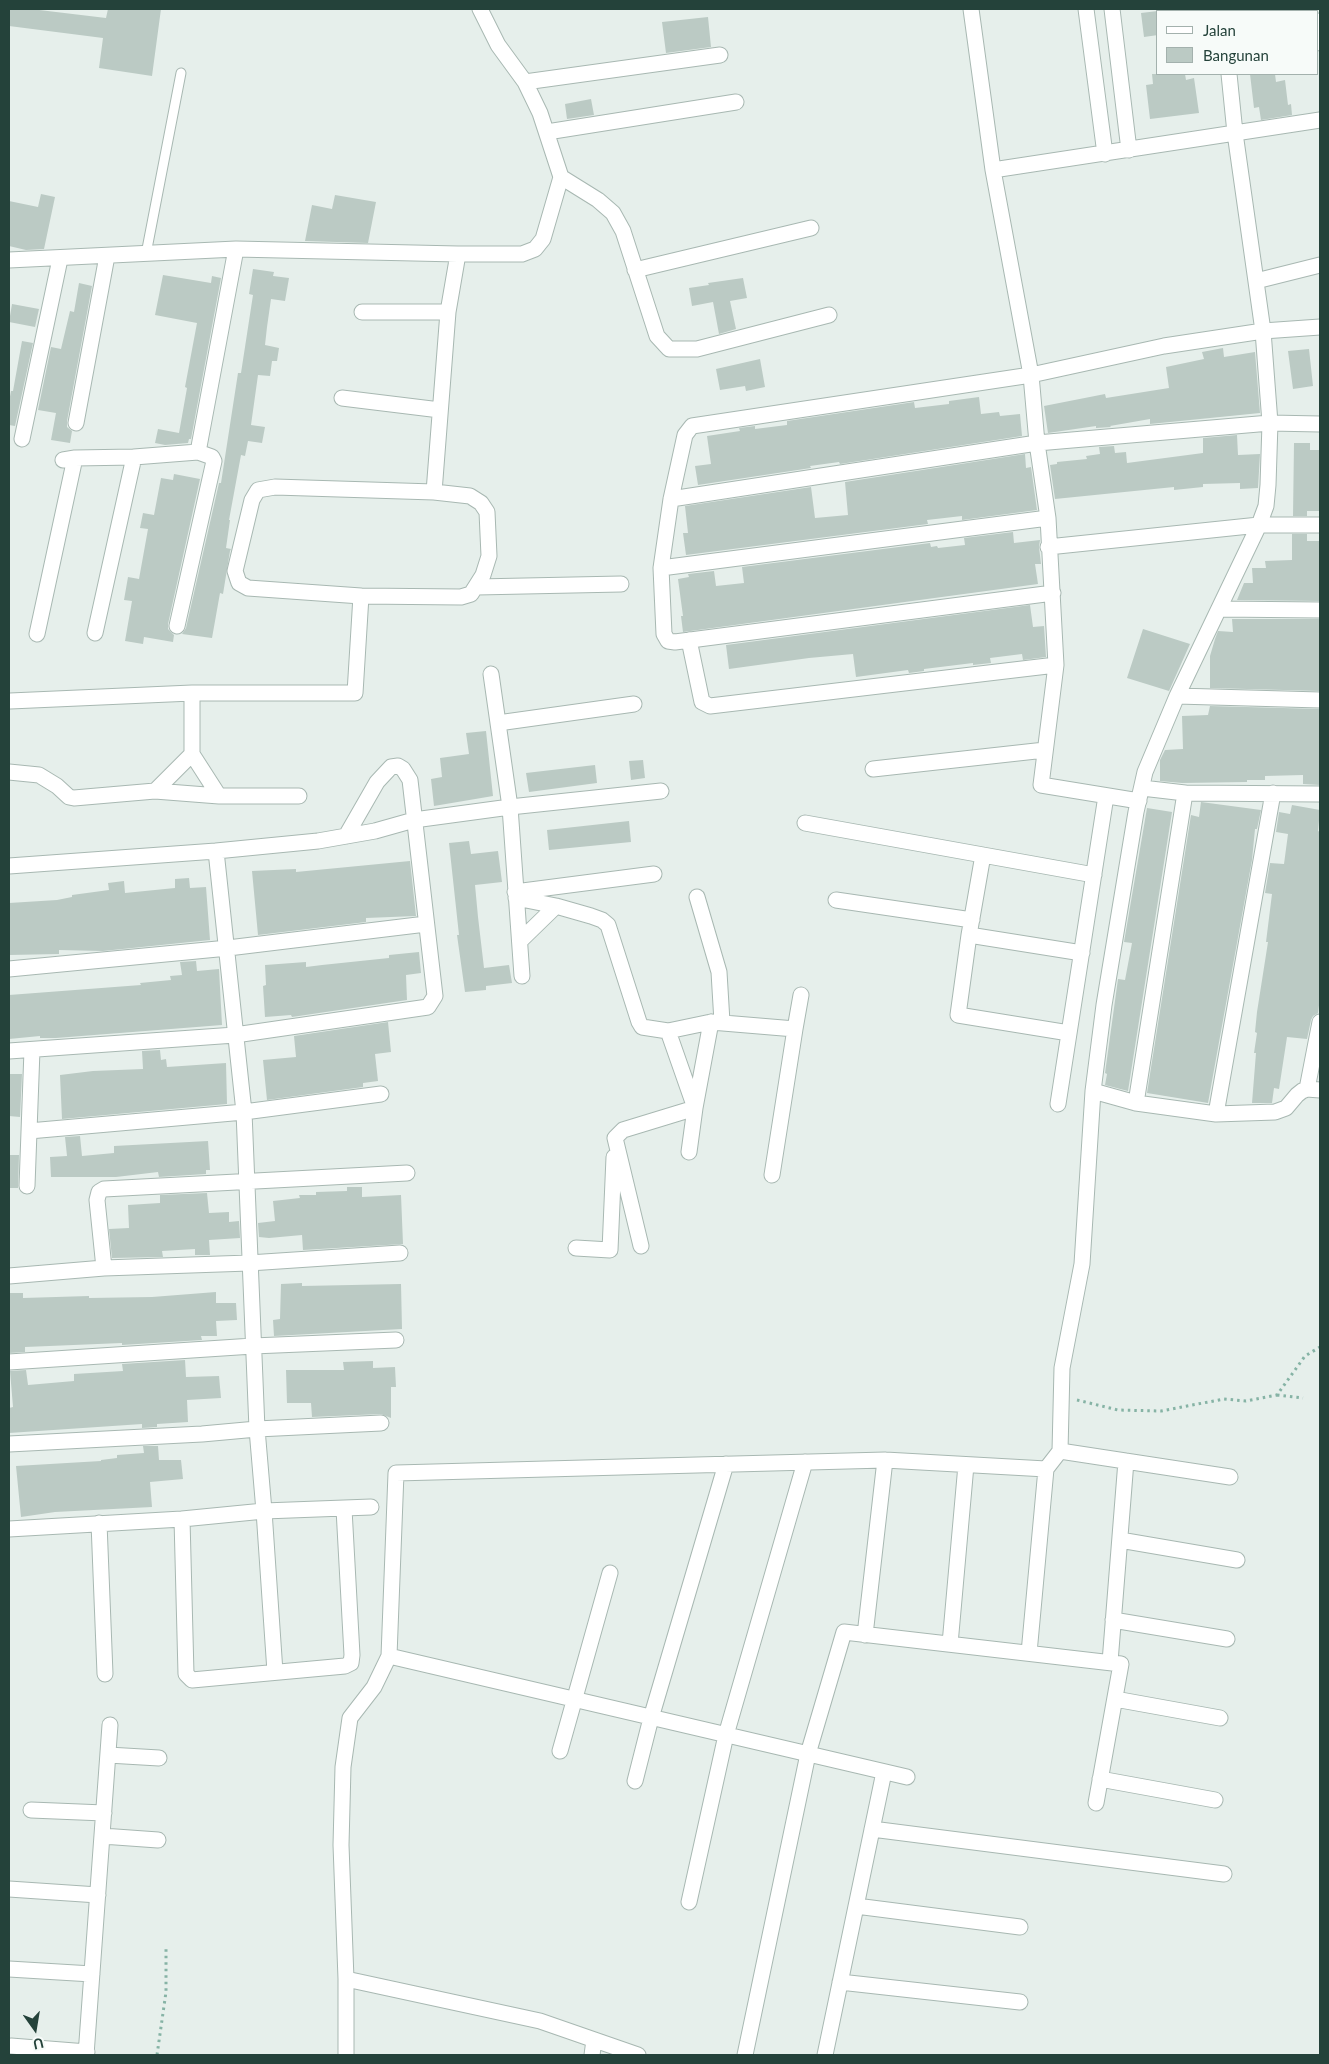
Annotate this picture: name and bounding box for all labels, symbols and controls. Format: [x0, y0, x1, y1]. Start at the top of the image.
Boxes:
legend [1156, 10, 1319, 75]
text: Jalan [1203, 21, 1236, 39]
text: Bangunan [1203, 46, 1269, 64]
north arrow [10, 2004, 60, 2054]
text: U [32, 2035, 45, 2054]

